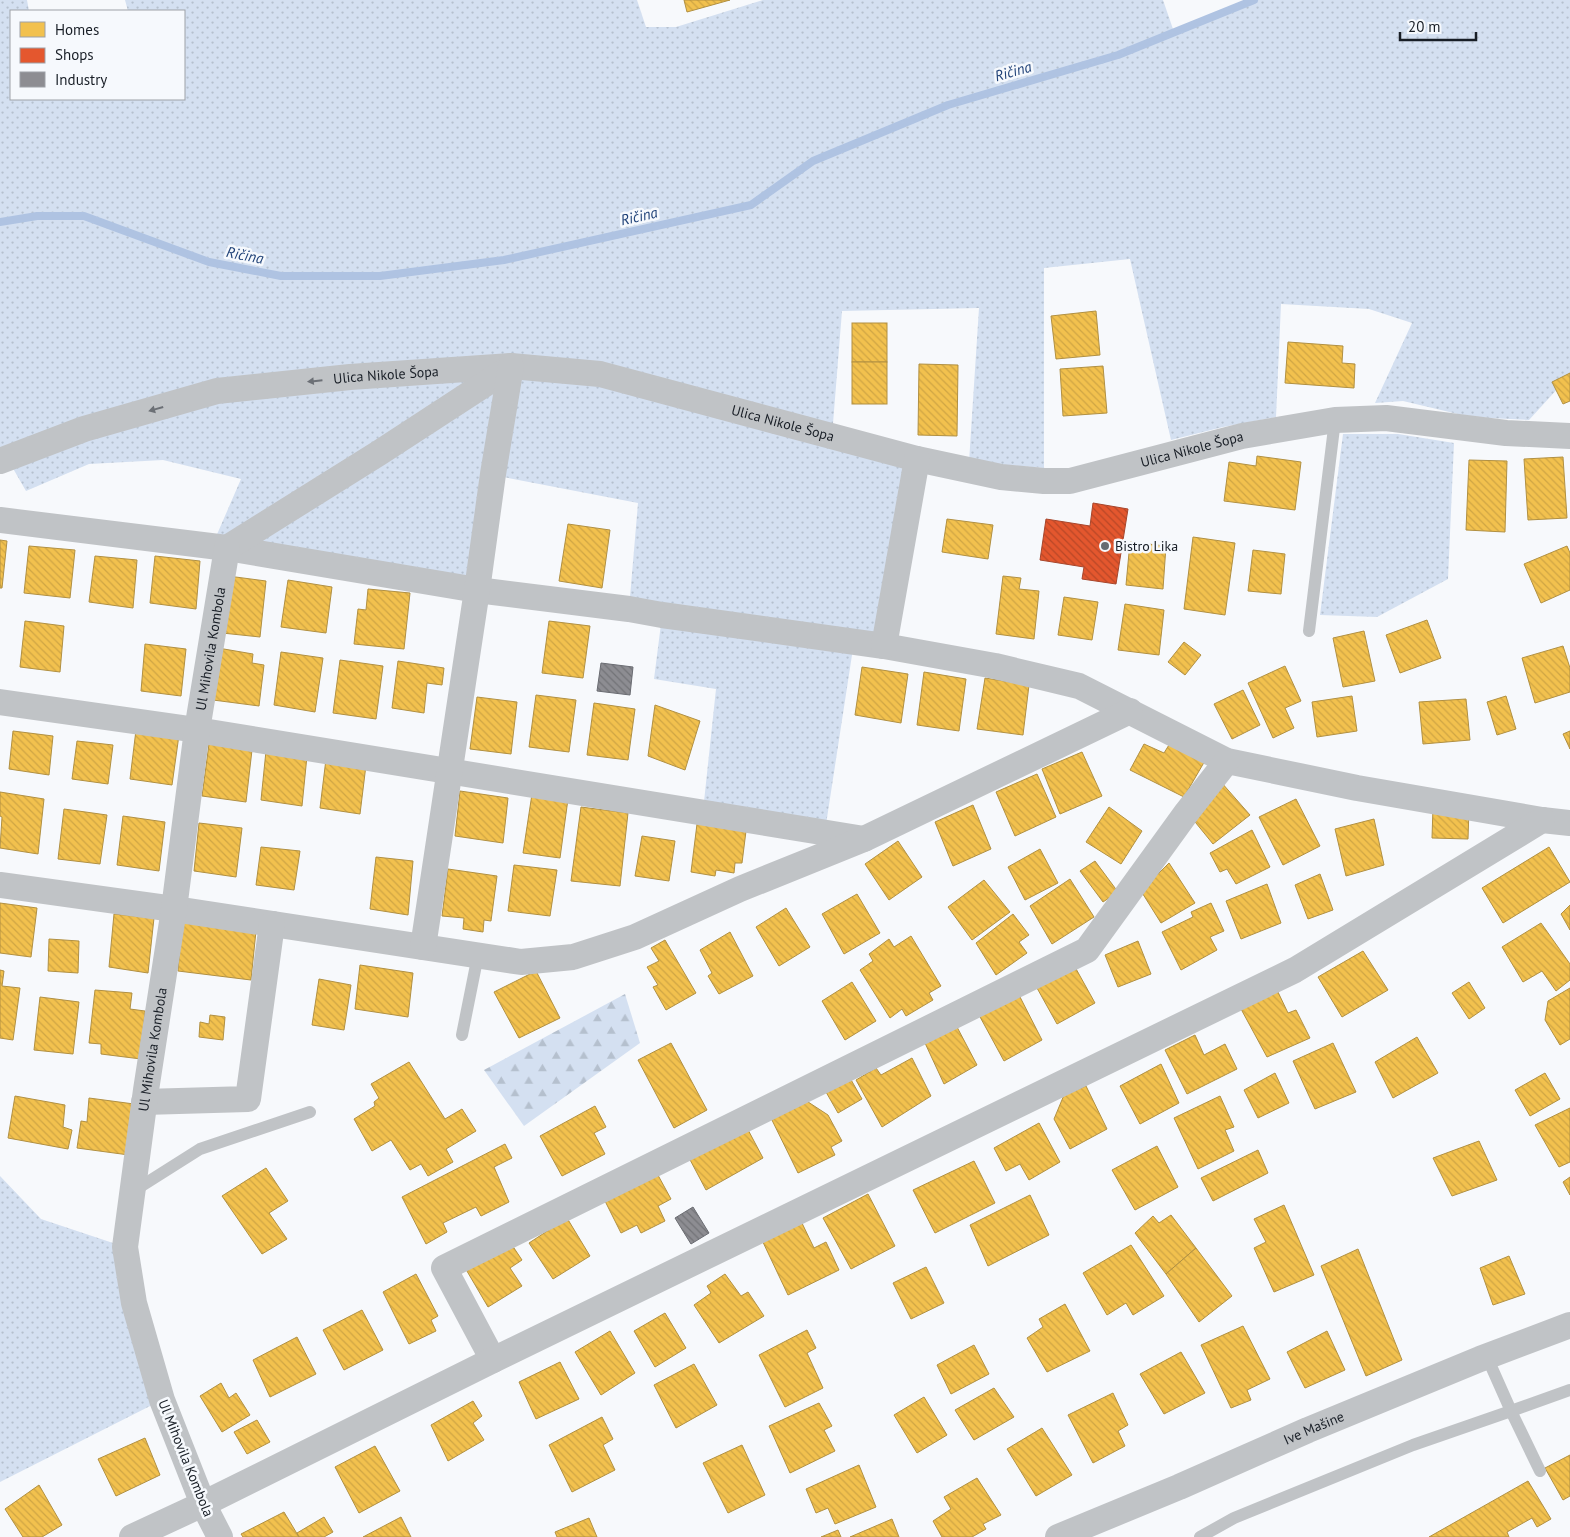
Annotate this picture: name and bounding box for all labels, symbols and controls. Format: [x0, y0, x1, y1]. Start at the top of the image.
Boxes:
legend [10, 10, 185, 100]
scale bar [1400, 10, 1476, 42]
text: 20 m [1408, 17, 1441, 36]
text: Homes [55, 20, 99, 39]
text: Shops [55, 45, 94, 64]
water label: Ričina [992, 57, 1034, 85]
text: Industry [55, 70, 107, 89]
water label: Ričina [619, 202, 660, 229]
water label: Ričina [225, 242, 266, 268]
street label: Ulica Nikole Šopa [332, 362, 439, 388]
one-way arrow [307, 377, 323, 385]
street label: Ulica Nikole Šopa [729, 401, 836, 445]
one-way arrow [148, 405, 163, 413]
street label: Ulica Nikole Šopa [1138, 427, 1245, 471]
place label: Bistro Lika [1115, 537, 1178, 555]
marker: Bistro Lika [1099, 540, 1111, 552]
street label: Ul Mihovila Kombola [191, 586, 229, 712]
street label: Ul Mihovila Kombola [134, 986, 171, 1113]
street label: Ul Mihovila Kombola [154, 1397, 218, 1519]
street label: Ive Mašine [1281, 1407, 1347, 1449]

